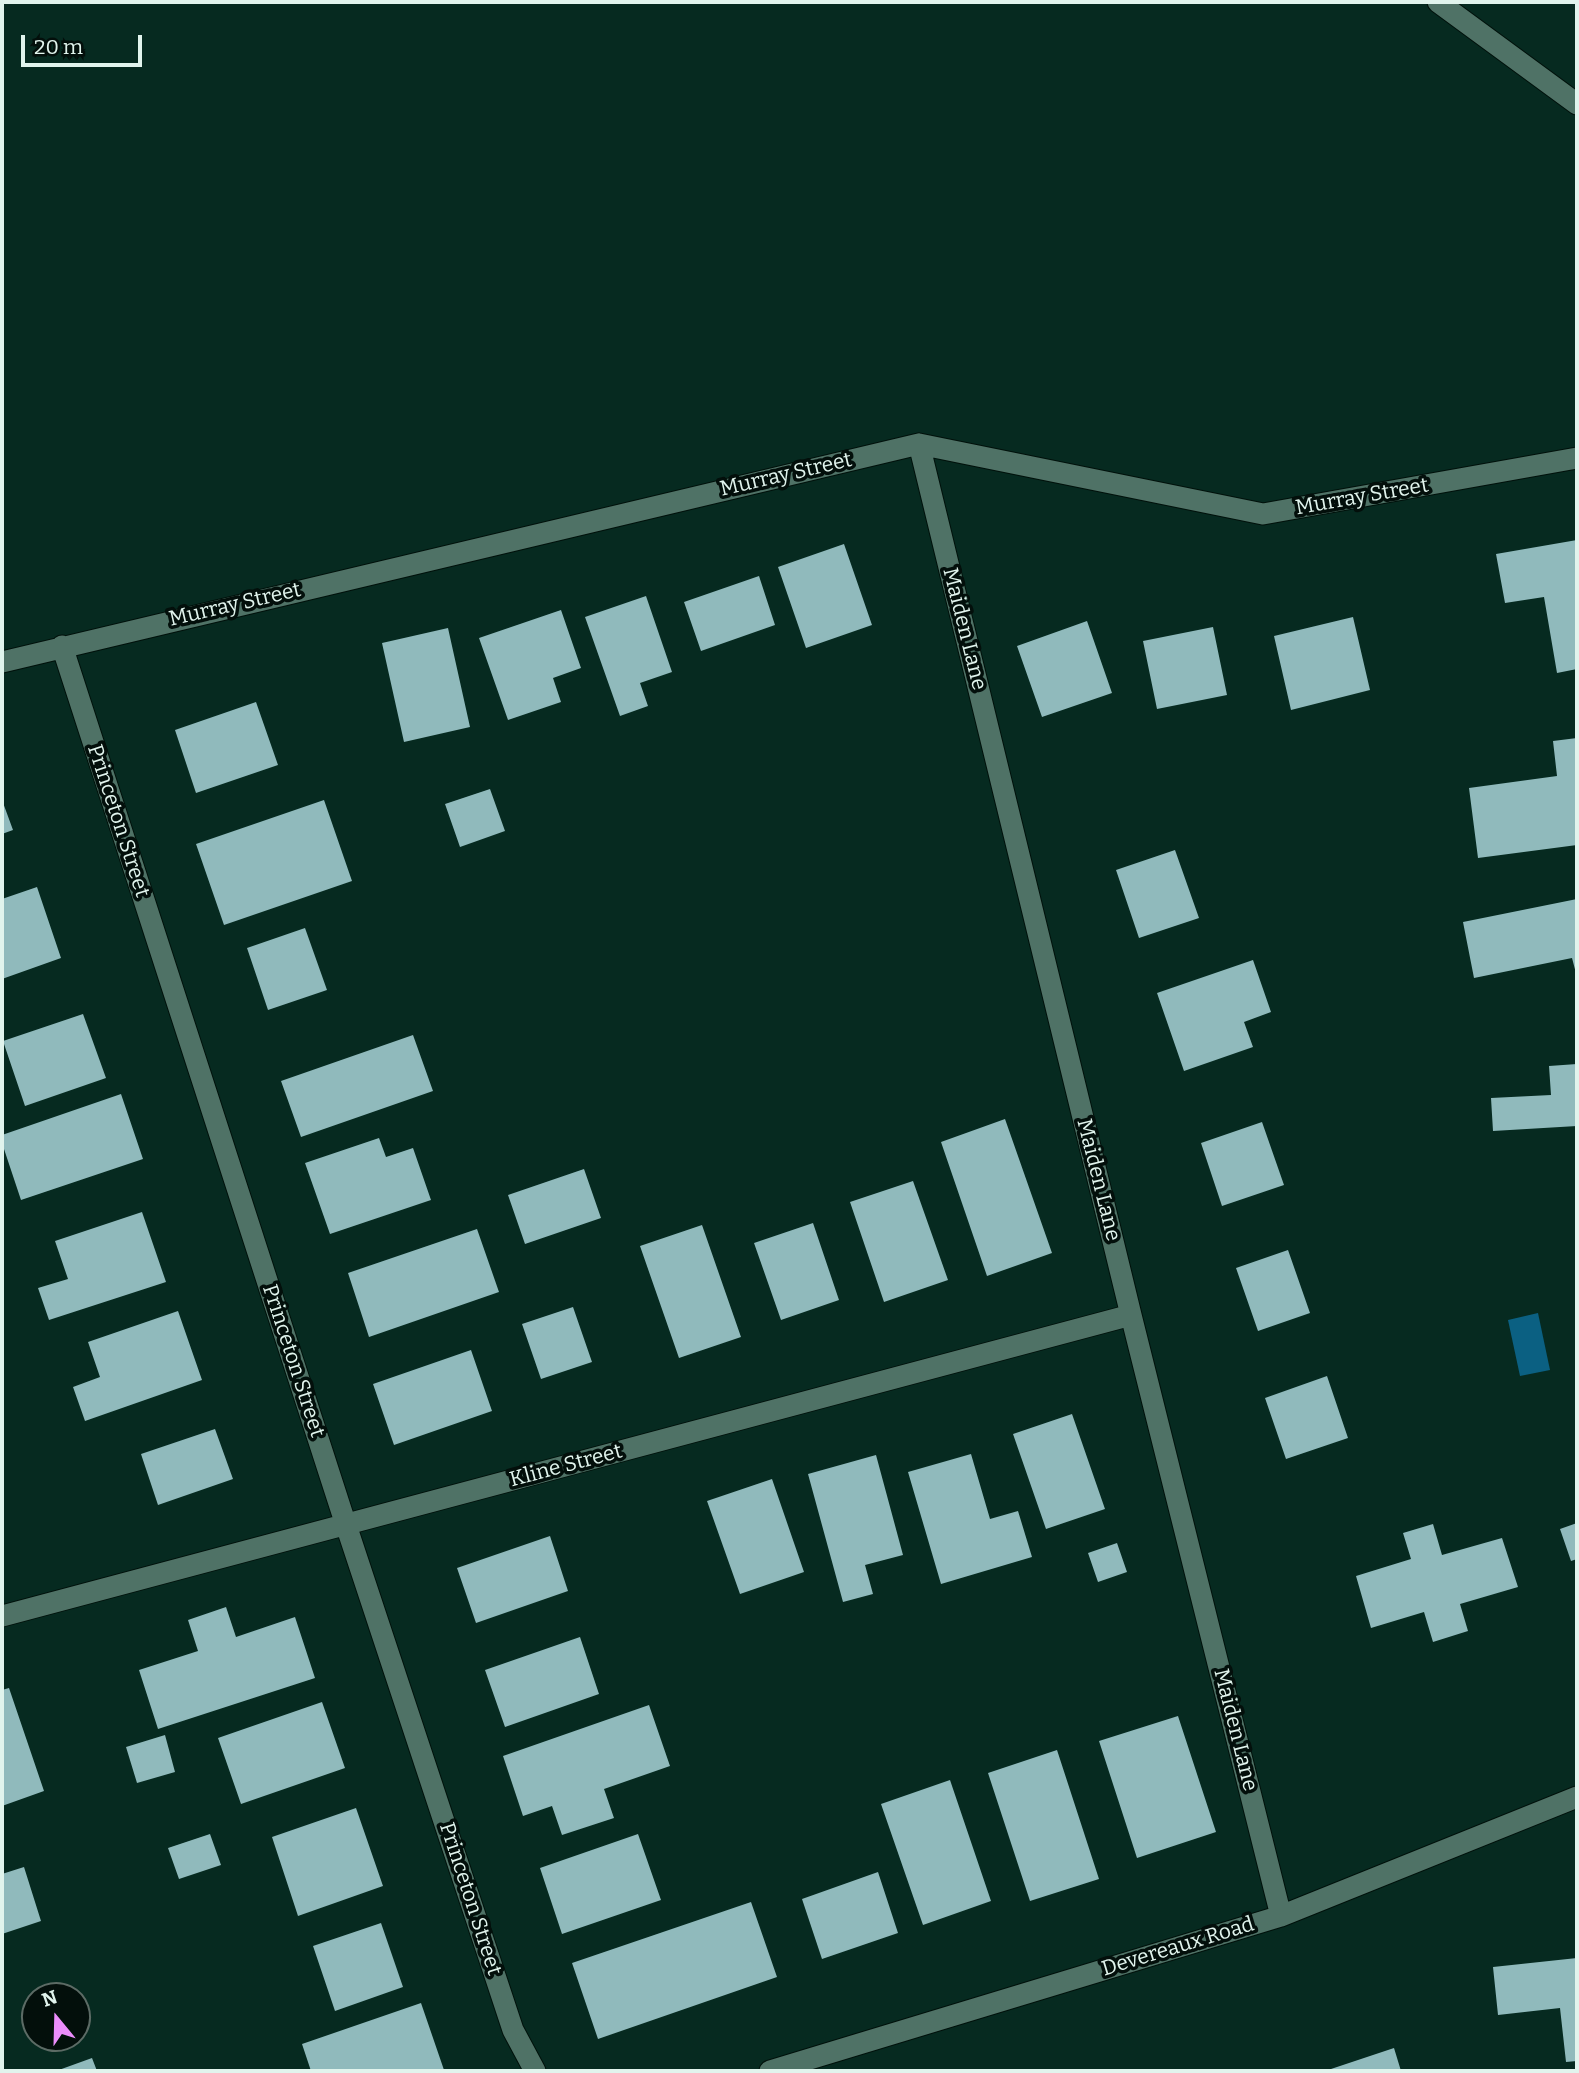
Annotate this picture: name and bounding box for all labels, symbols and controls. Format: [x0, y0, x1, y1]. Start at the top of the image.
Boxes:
scale bar [24, 21, 145, 65]
text: 20 m [34, 34, 83, 60]
street label: Murray Street [717, 448, 855, 502]
street label: Murray Street [1293, 473, 1431, 521]
street label: Maiden Lane [937, 565, 991, 693]
street label: Murray Street [166, 578, 304, 632]
street label: Princeton Street [81, 742, 155, 900]
street label: Maiden Lane [1071, 1116, 1125, 1244]
street label: Princeton Street [256, 1282, 330, 1440]
street label: Kline Street [507, 1439, 625, 1493]
street label: Maiden Lane [1208, 1666, 1262, 1794]
street label: Princeton Street [433, 1820, 507, 1978]
street label: Devereaux Road [1099, 1912, 1257, 1982]
north arrow [21, 1982, 91, 2052]
text: N [39, 1985, 60, 2012]

